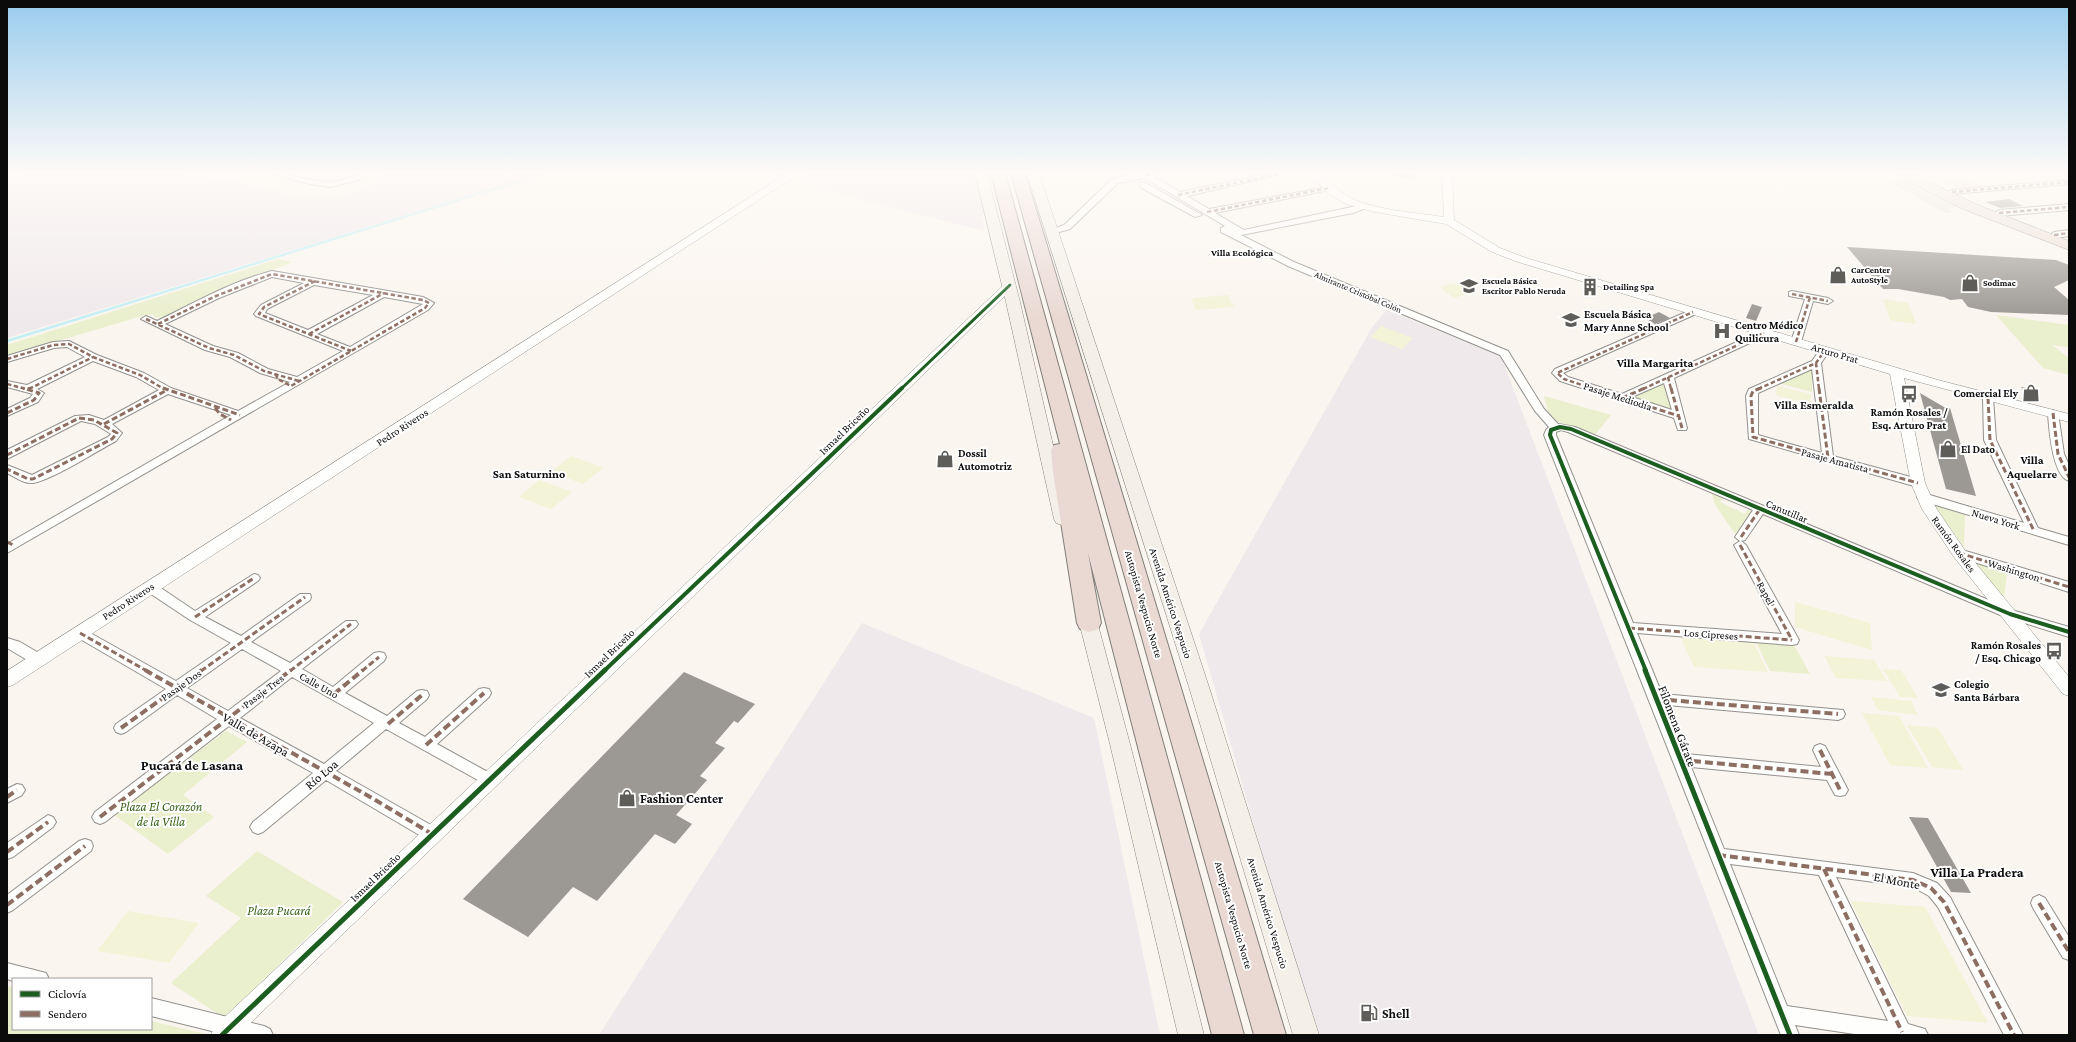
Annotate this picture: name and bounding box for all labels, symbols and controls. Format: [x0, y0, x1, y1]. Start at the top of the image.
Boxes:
district label: Villa Ecológica [1210, 247, 1273, 258]
shop icon: CarCenter AutoStyle [1828, 265, 1848, 285]
place label: CarCenter AutoStyle [1850, 265, 1891, 285]
street label: Almirante Cristóbal Colón [1313, 269, 1403, 315]
shop icon: Sodimac [1960, 273, 1980, 293]
school or university icon: Escuela Básica Escritor Pablo Neruda [1459, 276, 1479, 296]
place label: Escuela Básica Escritor Pablo Neruda [1482, 276, 1566, 296]
building icon: Detailing Spa [1580, 277, 1600, 297]
place label: Sodimac [1983, 278, 2016, 288]
place label: Detailing Spa [1603, 282, 1655, 292]
place label: Escuela Básica Mary Anne School [1584, 308, 1669, 333]
school or university icon: Escuela Básica Mary Anne School [1561, 310, 1581, 330]
place label: Centro Médico Quilicura [1735, 319, 1804, 344]
hospital icon: Centro Médico Quilicura [1712, 321, 1732, 341]
street label: Arturo Prat [1810, 341, 1860, 366]
district label: Villa Margarita [1616, 356, 1693, 370]
street label: Pasaje Mediodía [1582, 379, 1654, 414]
shop icon: Comercial Ely [2021, 383, 2041, 403]
bus stop icon: Ramón Rosales / Esq. Arturo Prat [1899, 384, 1919, 404]
place label: Comercial Ely [1954, 387, 2019, 399]
district label: Villa Esmeralda [1773, 398, 1854, 412]
street label: Ismael Briceño [816, 403, 872, 457]
street label: Pedro Riveros [374, 406, 430, 448]
place label: Ramón Rosales / Esq. Arturo Prat [1871, 406, 1948, 431]
shop icon: El Dato [1938, 439, 1958, 459]
place label: El Dato [1961, 443, 1995, 455]
street label: Pasaje Amatista [1800, 445, 1870, 476]
place label: Dossil Automotriz [957, 447, 1012, 472]
shop icon: Dossil Automotriz [935, 449, 955, 469]
district label: Villa Aquelarre [2006, 453, 2057, 481]
district label: San Saturnino [493, 467, 565, 481]
street label: Canutillar [1764, 497, 1810, 525]
street label: Nueva York [1971, 506, 2022, 532]
street label: Ramón Rosales [1930, 514, 1978, 574]
street label: Avenida Américo Vespucio [1146, 546, 1195, 661]
street label: Autopista Vespucio Norte [1122, 549, 1165, 660]
street label: Washington [1986, 556, 2042, 585]
street label: Rapel [1754, 579, 1777, 607]
street label: Pedro Riveros [100, 580, 156, 622]
street label: Ismael Briceño [581, 626, 637, 680]
street label: Los Cipreses [1683, 626, 1739, 643]
place label: Ramón Rosales / Esq. Chicago [1971, 639, 2042, 664]
bus stop icon: Ramón Rosales / Esq. Chicago [2044, 641, 2064, 661]
street label: Pasaje Dos [159, 667, 204, 704]
street label: Calle Uno [297, 669, 341, 701]
street label: Pasaje Tres [240, 672, 286, 711]
place label: Colegio Santa Bárbara [1954, 678, 2020, 703]
school or university icon: Colegio Santa Bárbara [1931, 680, 1951, 700]
street label: Filomena Gárate [1655, 683, 1700, 769]
street label: Valle de Azapa [220, 709, 292, 760]
street label: Río Loa [302, 756, 341, 792]
district label: Pucará de Lasana [141, 757, 243, 773]
shop icon: Fashion Center [617, 788, 637, 808]
place label: Fashion Center [640, 791, 724, 806]
park label: Plaza El Corazón de la Villa [120, 799, 203, 829]
street label: Ismael Briceño [347, 850, 403, 904]
street label: Avenida Américo Vespucio [1244, 856, 1291, 971]
street label: Autopista Vespucio Norte [1212, 860, 1255, 971]
district label: Villa La Pradera [1929, 864, 2024, 880]
street label: El Monte [1872, 869, 1922, 892]
park label: Plaza Pucará [247, 903, 312, 918]
legend [12, 978, 152, 1030]
text: Ciclovía [48, 987, 87, 1001]
fuel station icon: Shell [1359, 1003, 1379, 1023]
place label: Shell [1382, 1006, 1410, 1021]
text: Sendero [48, 1007, 87, 1021]

